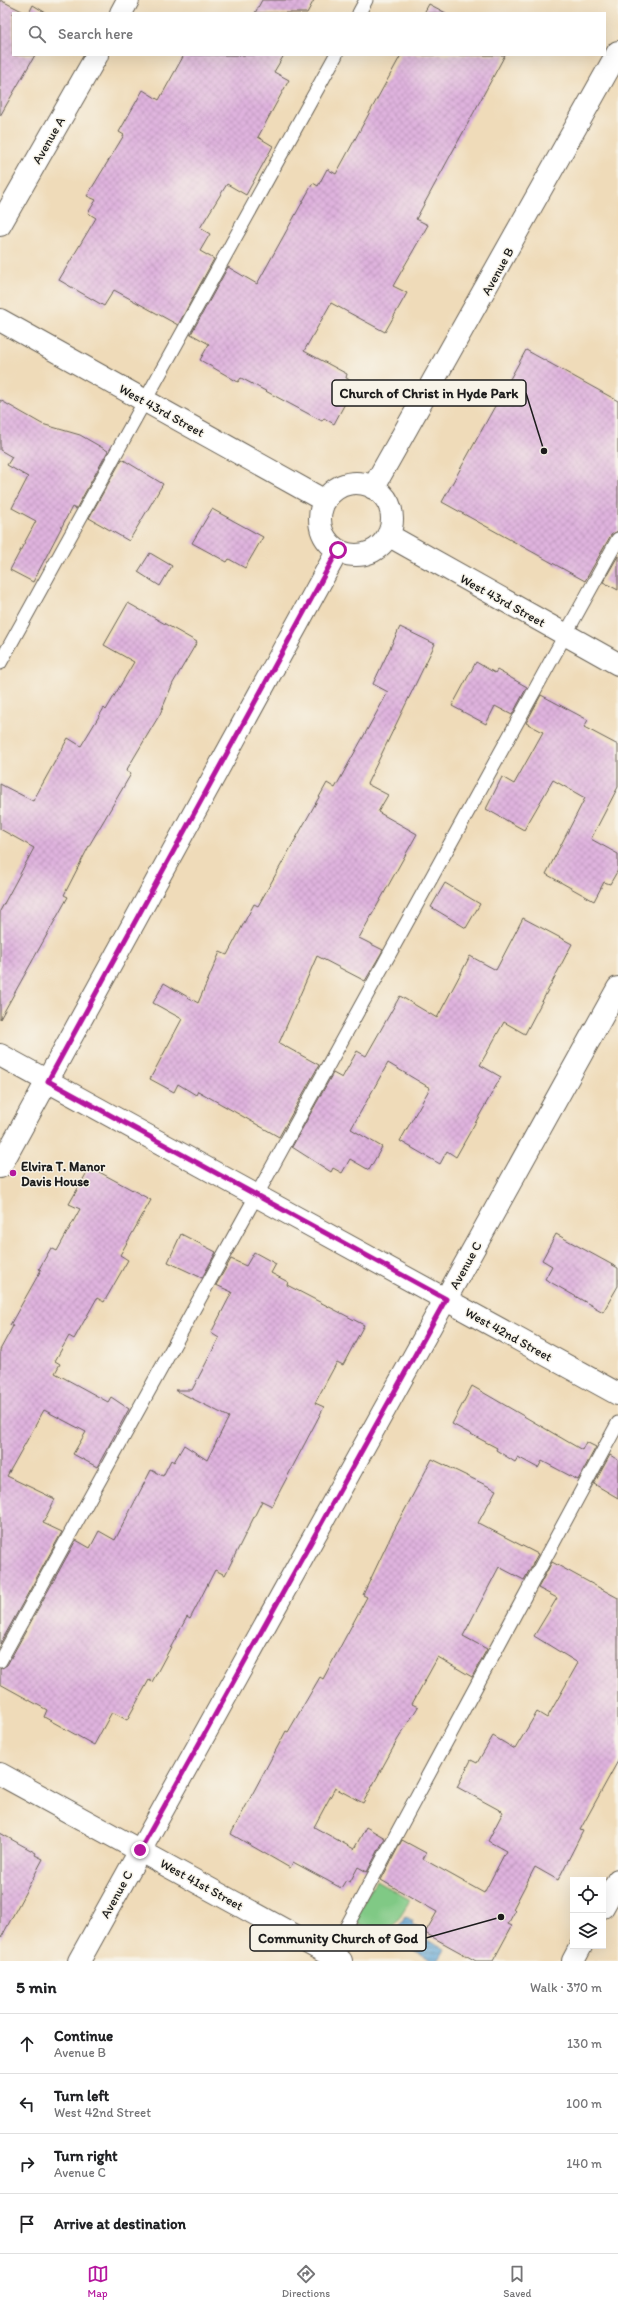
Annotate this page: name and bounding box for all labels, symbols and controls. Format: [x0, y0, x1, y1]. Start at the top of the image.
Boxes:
search box [12, 12, 606, 56]
icon: search [26, 23, 48, 45]
text: Search here [58, 25, 133, 43]
street label: Avenue A [29, 113, 68, 166]
street label: Avenue B [478, 245, 517, 298]
callout: Church of Christ in Hyde Park [332, 380, 526, 406]
street label: West 43rd Street [116, 381, 207, 440]
text: Church of Christ in Hyde Park [340, 385, 519, 402]
route start [329, 541, 347, 559]
street label: West 43rd Street [457, 571, 548, 630]
place label: Elvira T. Manor Davis House [21, 1159, 106, 1189]
marker: Elvira T. Manor Davis House [8, 1168, 18, 1178]
street label: Avenue C [446, 1239, 485, 1292]
street label: West 42nd Street [463, 1304, 555, 1365]
route end [131, 1841, 149, 1859]
street label: West 41st Street [158, 1855, 246, 1913]
street label: Avenue C [97, 1868, 136, 1921]
map controls [570, 1877, 606, 1949]
button: locate [570, 1877, 606, 1913]
button: layers [570, 1913, 606, 1949]
callout: Community Church of God [250, 1925, 426, 1951]
text: Community Church of God [258, 1930, 418, 1947]
text: 5 min [16, 1977, 56, 1997]
text: Walk · 370 m [530, 1980, 602, 1995]
text: Continue [54, 2027, 113, 2045]
icon: ahead [16, 2033, 38, 2055]
text: 130 m [567, 2036, 602, 2051]
text: Avenue B [54, 2045, 106, 2060]
text: Turn left [54, 2087, 109, 2105]
icon: left [16, 2093, 38, 2115]
text: 100 m [566, 2096, 602, 2111]
text: West 42nd Street [54, 2105, 151, 2120]
text: Turn right [54, 2147, 118, 2165]
icon: right [16, 2153, 38, 2175]
text: 140 m [566, 2156, 602, 2171]
text: Avenue C [54, 2165, 106, 2180]
icon: arrive [16, 2213, 38, 2235]
text: Arrive at destination [54, 2215, 186, 2233]
tab: Map [87, 2263, 109, 2300]
tab: Directions [282, 2263, 330, 2300]
tab: Saved [503, 2263, 531, 2300]

